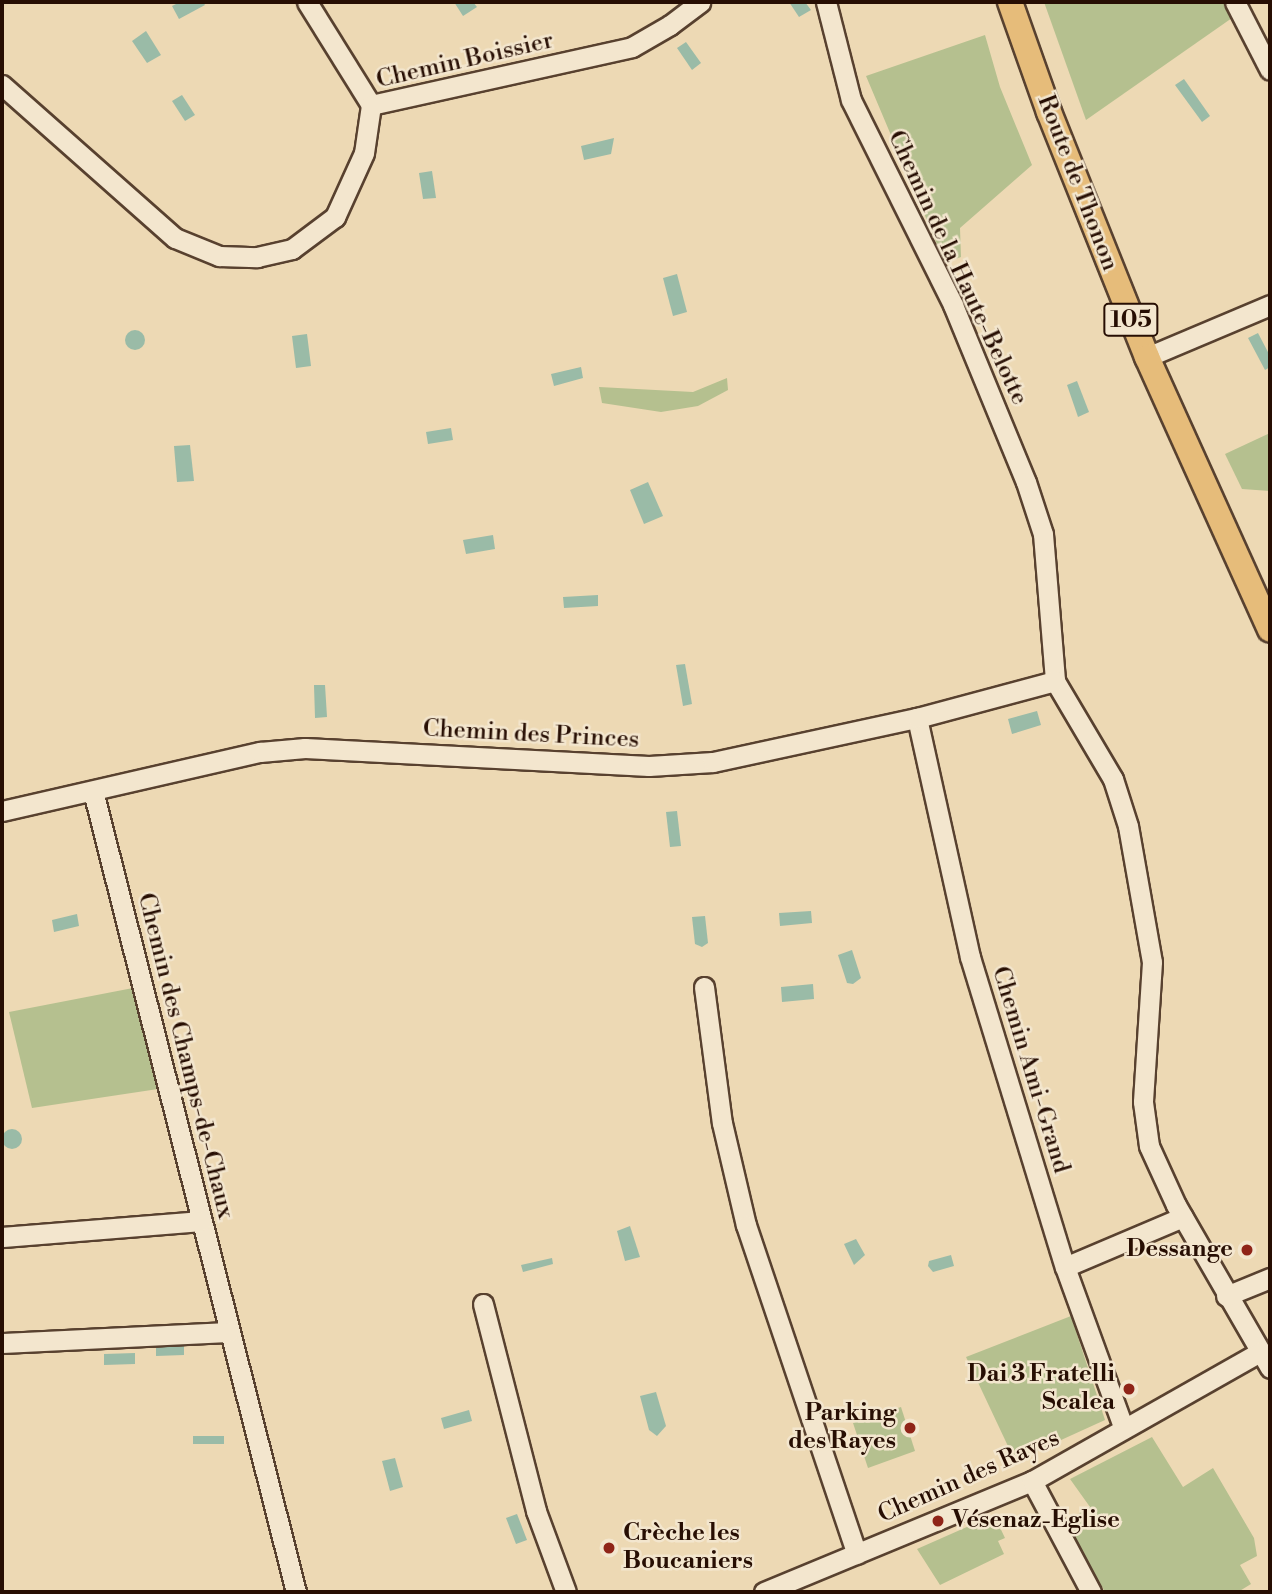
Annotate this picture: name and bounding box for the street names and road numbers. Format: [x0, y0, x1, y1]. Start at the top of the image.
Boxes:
street label: Chemin Boissier [374, 27, 556, 95]
street label: Route de Thonon [1030, 91, 1124, 275]
street label: Chemin de la Haute-Belotte [881, 126, 1033, 410]
road number: 105 [1103, 300, 1159, 340]
street label: Chemin des Princes [422, 715, 640, 755]
street label: Chemin des Champs-de-Chaux [131, 890, 239, 1222]
street label: Chemin Ami-Grand [985, 963, 1075, 1177]
street label: Chemin des Rayes [874, 1424, 1064, 1530]

